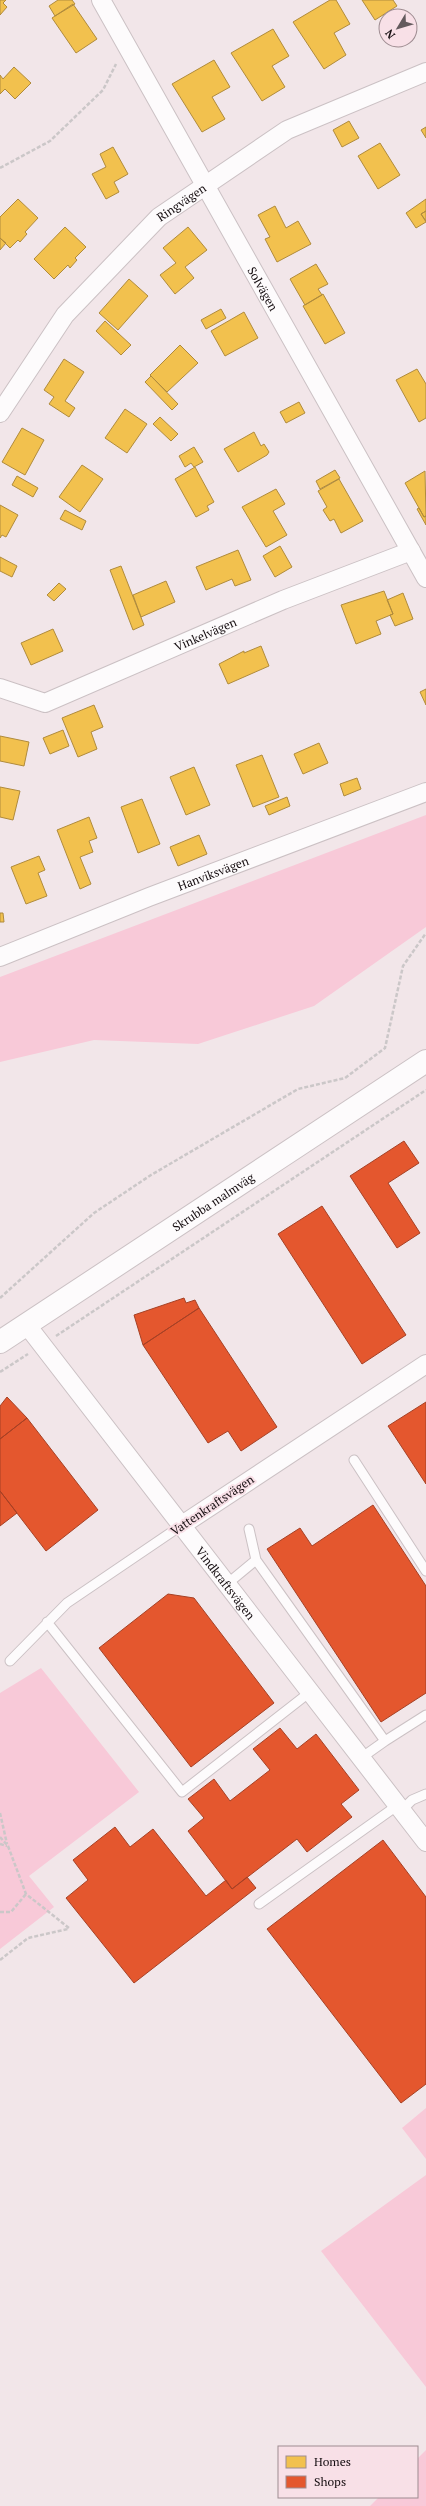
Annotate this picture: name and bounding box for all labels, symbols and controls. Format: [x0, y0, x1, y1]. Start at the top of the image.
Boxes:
north arrow [378, 8, 418, 48]
text: N [382, 26, 398, 42]
street label: Ringvägen [153, 180, 209, 224]
street label: Solvägen [245, 264, 282, 313]
street label: Vinkelvägen [172, 614, 239, 654]
street label: Hanviksvägen [175, 853, 251, 893]
street label: Skrubba malmväg [169, 1169, 257, 1234]
street label: Vattenkraftsvägen [167, 1472, 257, 1538]
street label: Vindkraftsvägen [193, 1543, 259, 1622]
legend [278, 2446, 418, 2498]
text: Homes [314, 2454, 351, 2469]
text: Shops [314, 2474, 346, 2489]

